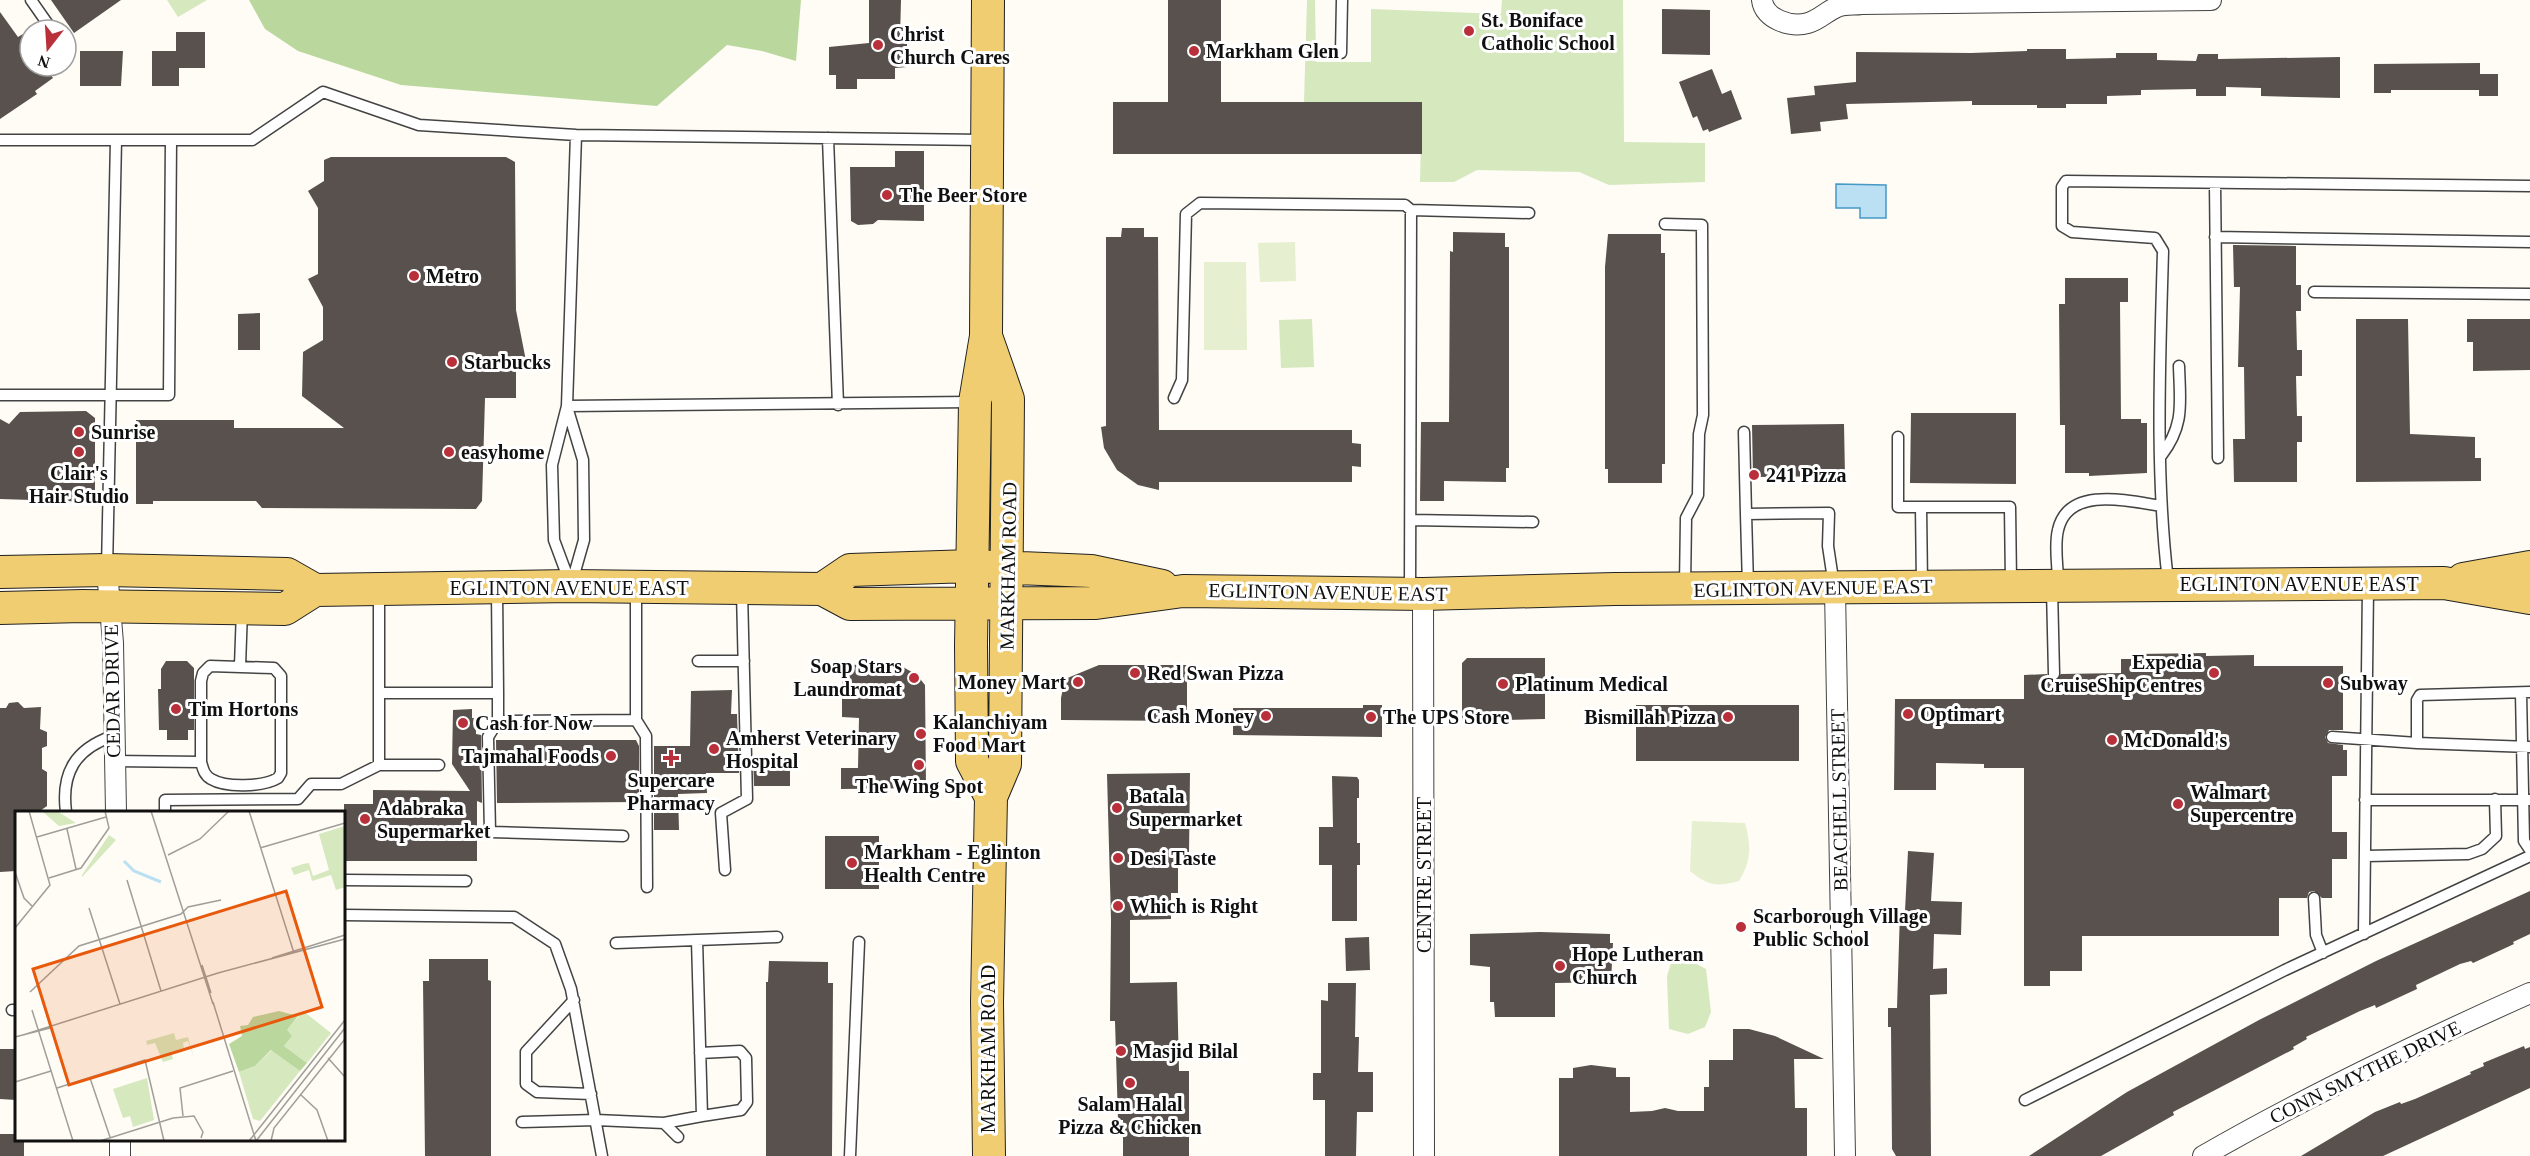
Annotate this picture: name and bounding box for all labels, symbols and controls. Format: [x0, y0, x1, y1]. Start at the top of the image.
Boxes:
place label: St. Boniface Catholic School [1481, 9, 1615, 54]
north arrow [18, 18, 78, 78]
place label: Christ Church Cares [890, 23, 1010, 68]
marker: St. Boniface Catholic School [1462, 24, 1476, 38]
marker: Christ Church Cares [871, 38, 885, 52]
place label: Markham Glen [1206, 40, 1339, 62]
marker: Markham Glen [1187, 44, 1201, 58]
text: N [35, 52, 52, 72]
place label: The Beer Store [899, 184, 1027, 206]
marker: The Beer Store [880, 188, 894, 202]
place label: Metro [426, 265, 479, 287]
marker: Metro [407, 269, 421, 283]
place label: Starbucks [464, 351, 551, 373]
marker: Starbucks [445, 355, 459, 369]
place label: Sunrise [91, 421, 156, 443]
marker: Sunrise [72, 425, 86, 439]
place label: easyhome [461, 441, 544, 464]
marker: Clair's Hair Studio [72, 445, 86, 459]
marker: easyhome [442, 445, 456, 459]
place label: Clair's Hair Studio [29, 462, 129, 507]
place label: 241 Pizza [1766, 464, 1847, 486]
marker: 241 Pizza [1747, 468, 1761, 482]
street label: MARKHAM ROAD [996, 482, 1020, 650]
street label: EGLINTON AVENUE EAST [2179, 573, 2419, 595]
street label: EGLINTON AVENUE EAST [1693, 575, 1933, 601]
street label: EGLINTON AVENUE EAST [449, 577, 689, 599]
street label: EGLINTON AVENUE EAST [1208, 579, 1448, 605]
street label: CEDAR DRIVE [100, 624, 124, 758]
place label: Expedia CruiseShipCentres [2040, 651, 2202, 697]
place label: Soap Stars Laundromat [793, 655, 902, 700]
place label: Red Swan Pizza [1147, 662, 1284, 684]
marker: Red Swan Pizza [1128, 666, 1142, 680]
marker: Expedia CruiseShipCentres [2207, 666, 2221, 680]
marker: Soap Stars Laundromat [907, 671, 921, 685]
place label: Money Mart [958, 671, 1066, 694]
place label: Subway [2340, 672, 2408, 695]
place label: Platinum Medical [1515, 673, 1668, 695]
marker: Money Mart [1071, 675, 1085, 689]
marker: Subway [2321, 676, 2335, 690]
marker: Platinum Medical [1496, 677, 1510, 691]
place label: Tim Hortons [188, 698, 298, 720]
marker: Tim Hortons [169, 702, 183, 716]
place label: Optimart [1920, 703, 2001, 726]
place label: Cash Money [1147, 705, 1254, 728]
place label: The UPS Store [1383, 706, 1509, 728]
place label: Bismillah Pizza [1584, 706, 1716, 728]
marker: Optimart [1901, 707, 1915, 721]
marker: Cash Money [1259, 709, 1273, 723]
street label: BEACHELL STREET [1826, 709, 1852, 891]
marker: The UPS Store [1364, 710, 1378, 724]
marker: Bismillah Pizza [1721, 710, 1735, 724]
place label: Kalanchiyam Food Mart [933, 711, 1048, 756]
place label: Cash for Now [475, 712, 593, 734]
marker: Cash for Now [456, 716, 470, 730]
place label: Amherst Veterinary Hospital [726, 727, 897, 773]
marker: Kalanchiyam Food Mart [914, 727, 928, 741]
place label: McDonald's [2124, 729, 2228, 751]
marker: McDonald's [2105, 733, 2119, 747]
marker: Amherst Veterinary Hospital [707, 742, 721, 756]
place label: Tajmahal Foods [461, 745, 599, 768]
marker: Tajmahal Foods [604, 749, 618, 763]
marker: Supercare Pharmacy [664, 751, 678, 765]
marker: The Wing Spot [912, 758, 926, 772]
place label: Supercare Pharmacy [627, 769, 715, 815]
place label: The Wing Spot [855, 775, 983, 798]
place label: Walmart Supercentre [2190, 781, 2294, 827]
place label: Batala Supermarket [1129, 785, 1243, 831]
place label: Adabraka Supermarket [377, 797, 491, 843]
street label: CENTRE STREET [1413, 797, 1435, 953]
marker: Walmart Supercentre [2171, 797, 2185, 811]
marker: Batala Supermarket [1110, 801, 1124, 815]
inset map [15, 811, 345, 1141]
marker: Adabraka Supermarket [358, 812, 372, 826]
place label: Markham - Eglinton Health Centre [864, 841, 1041, 886]
place label: Desi Taste [1130, 847, 1216, 869]
marker: Desi Taste [1111, 851, 1125, 865]
marker: Markham - Eglinton Health Centre [845, 856, 859, 870]
place label: Which is Right [1130, 895, 1258, 918]
marker: Which is Right [1111, 899, 1125, 913]
place label: Scarborough Village Public School [1753, 905, 1928, 950]
marker: Scarborough Village Public School [1734, 920, 1748, 934]
place label: Hope Lutheran Church [1572, 943, 1704, 988]
marker: Hope Lutheran Church [1553, 959, 1567, 973]
street label: MARKHAM ROAD [977, 965, 999, 1133]
street label: CONN SMYTHE DRIVE [2266, 1016, 2464, 1128]
place label: Masjid Bilal [1133, 1040, 1238, 1063]
marker: Masjid Bilal [1114, 1044, 1128, 1058]
marker: Salam Halal Pizza & Chicken [1123, 1076, 1137, 1090]
place label: Salam Halal Pizza & Chicken [1058, 1093, 1202, 1138]

